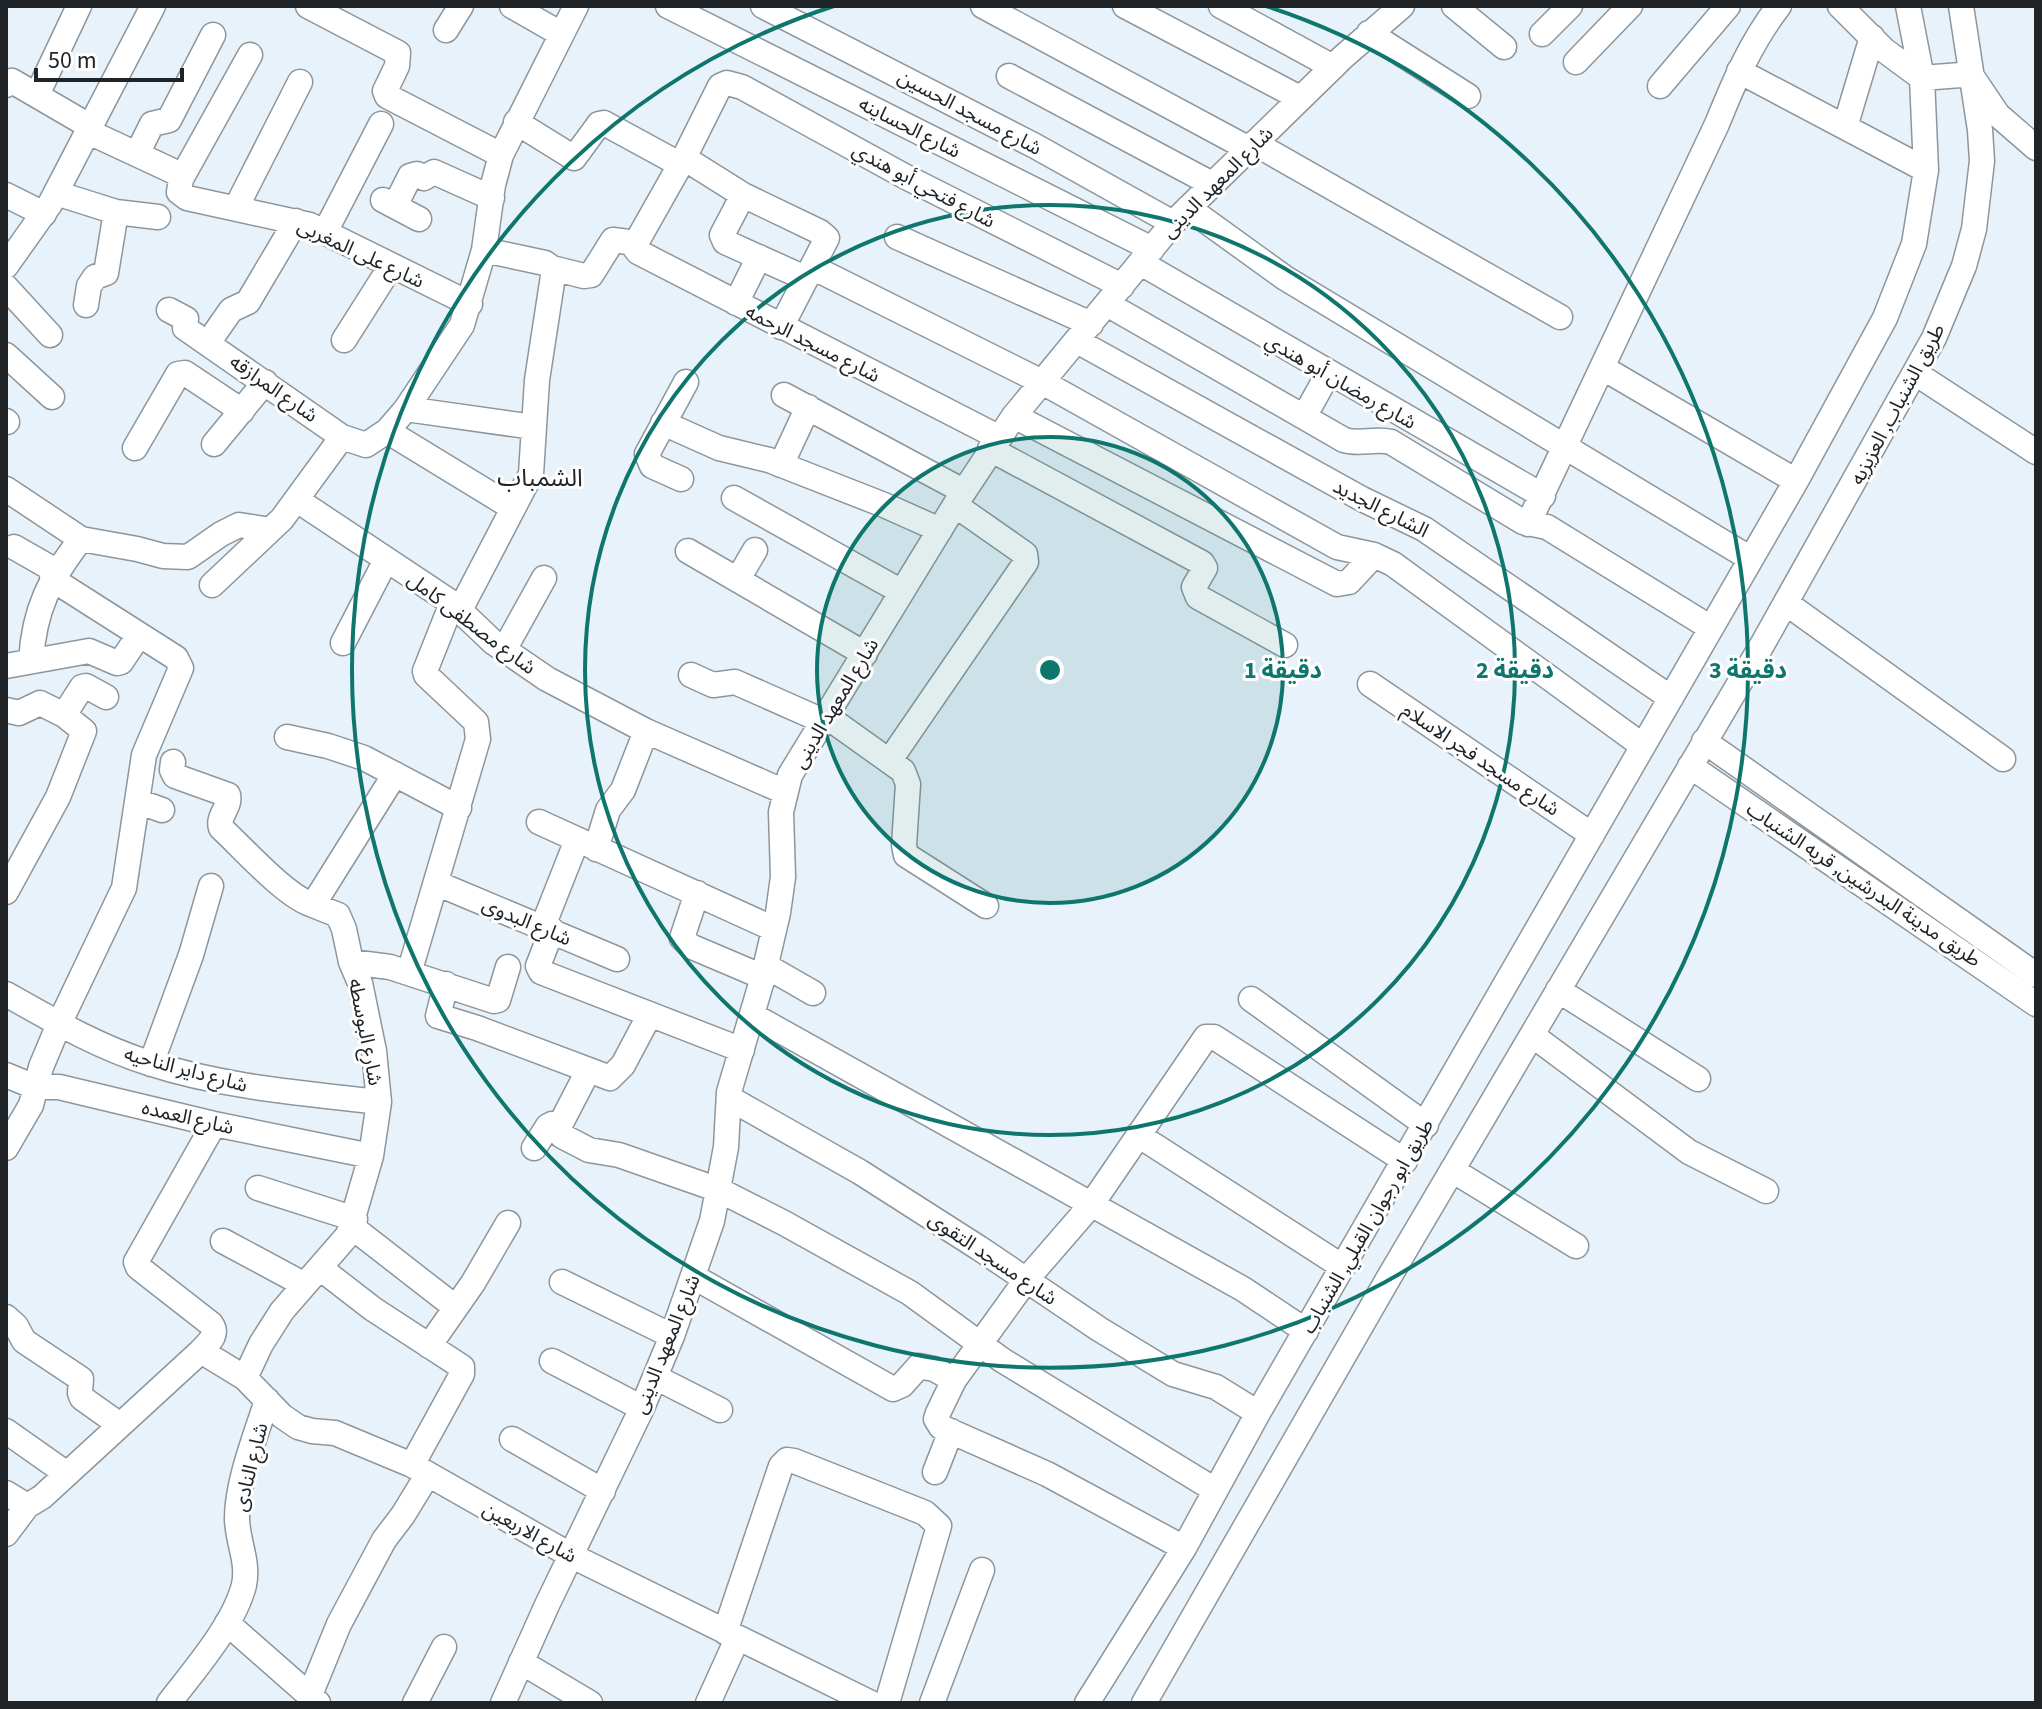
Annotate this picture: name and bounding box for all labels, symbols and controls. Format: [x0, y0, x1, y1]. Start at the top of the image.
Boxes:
scale bar [36, 32, 182, 82]
text: 50 m [48, 43, 97, 78]
street label: شارع مسجد الحسين [892, 63, 1047, 163]
street label: شارع الحساينه [854, 90, 965, 166]
street label: شارع المعهد الدينى [1156, 121, 1280, 245]
street label: شارع فتحي أبو هندي [847, 136, 1000, 236]
street label: شارع على المغربى [293, 212, 429, 296]
street label: شارع مسجد الرحمه [740, 298, 885, 390]
street label: طريق الشنباب, العزيزيه [1843, 319, 1952, 490]
street label: شارع رمضان أبو هندي [1259, 327, 1421, 437]
street label: شارع المرازقه [224, 348, 323, 430]
district label: الشمباب [497, 461, 583, 496]
street label: الشارع الجديد [1328, 473, 1433, 545]
street label: شارع مصطفى كامل [401, 566, 541, 681]
street label: شارع المعهد الدينى [786, 633, 886, 774]
text: 1 دقيقة [1244, 653, 1322, 688]
text: 2 دقيقة [1476, 653, 1554, 688]
text: 3 دقيقة [1709, 653, 1787, 688]
centre of rings [1036, 656, 1064, 684]
street label: شارع مسجد فجر الاسلام [1396, 696, 1565, 823]
street label: طريق مدينة البدرشين, قريه الشنباب [1740, 796, 1986, 974]
street label: شارع البدوى [478, 891, 576, 953]
street label: شارع البوسطه [341, 976, 389, 1088]
street label: شارع داير الناحيه [121, 1040, 251, 1100]
street label: شارع العمده [139, 1094, 237, 1142]
street label: طريق ابو رجوان القبلي, الشنباب [1295, 1114, 1441, 1339]
street label: شارع مسجد التقوى [923, 1205, 1062, 1312]
street label: شارع المعهد الدينى [626, 1271, 708, 1418]
street label: شارع النادى [226, 1420, 275, 1514]
street label: شارع الاربعين [477, 1495, 582, 1570]

